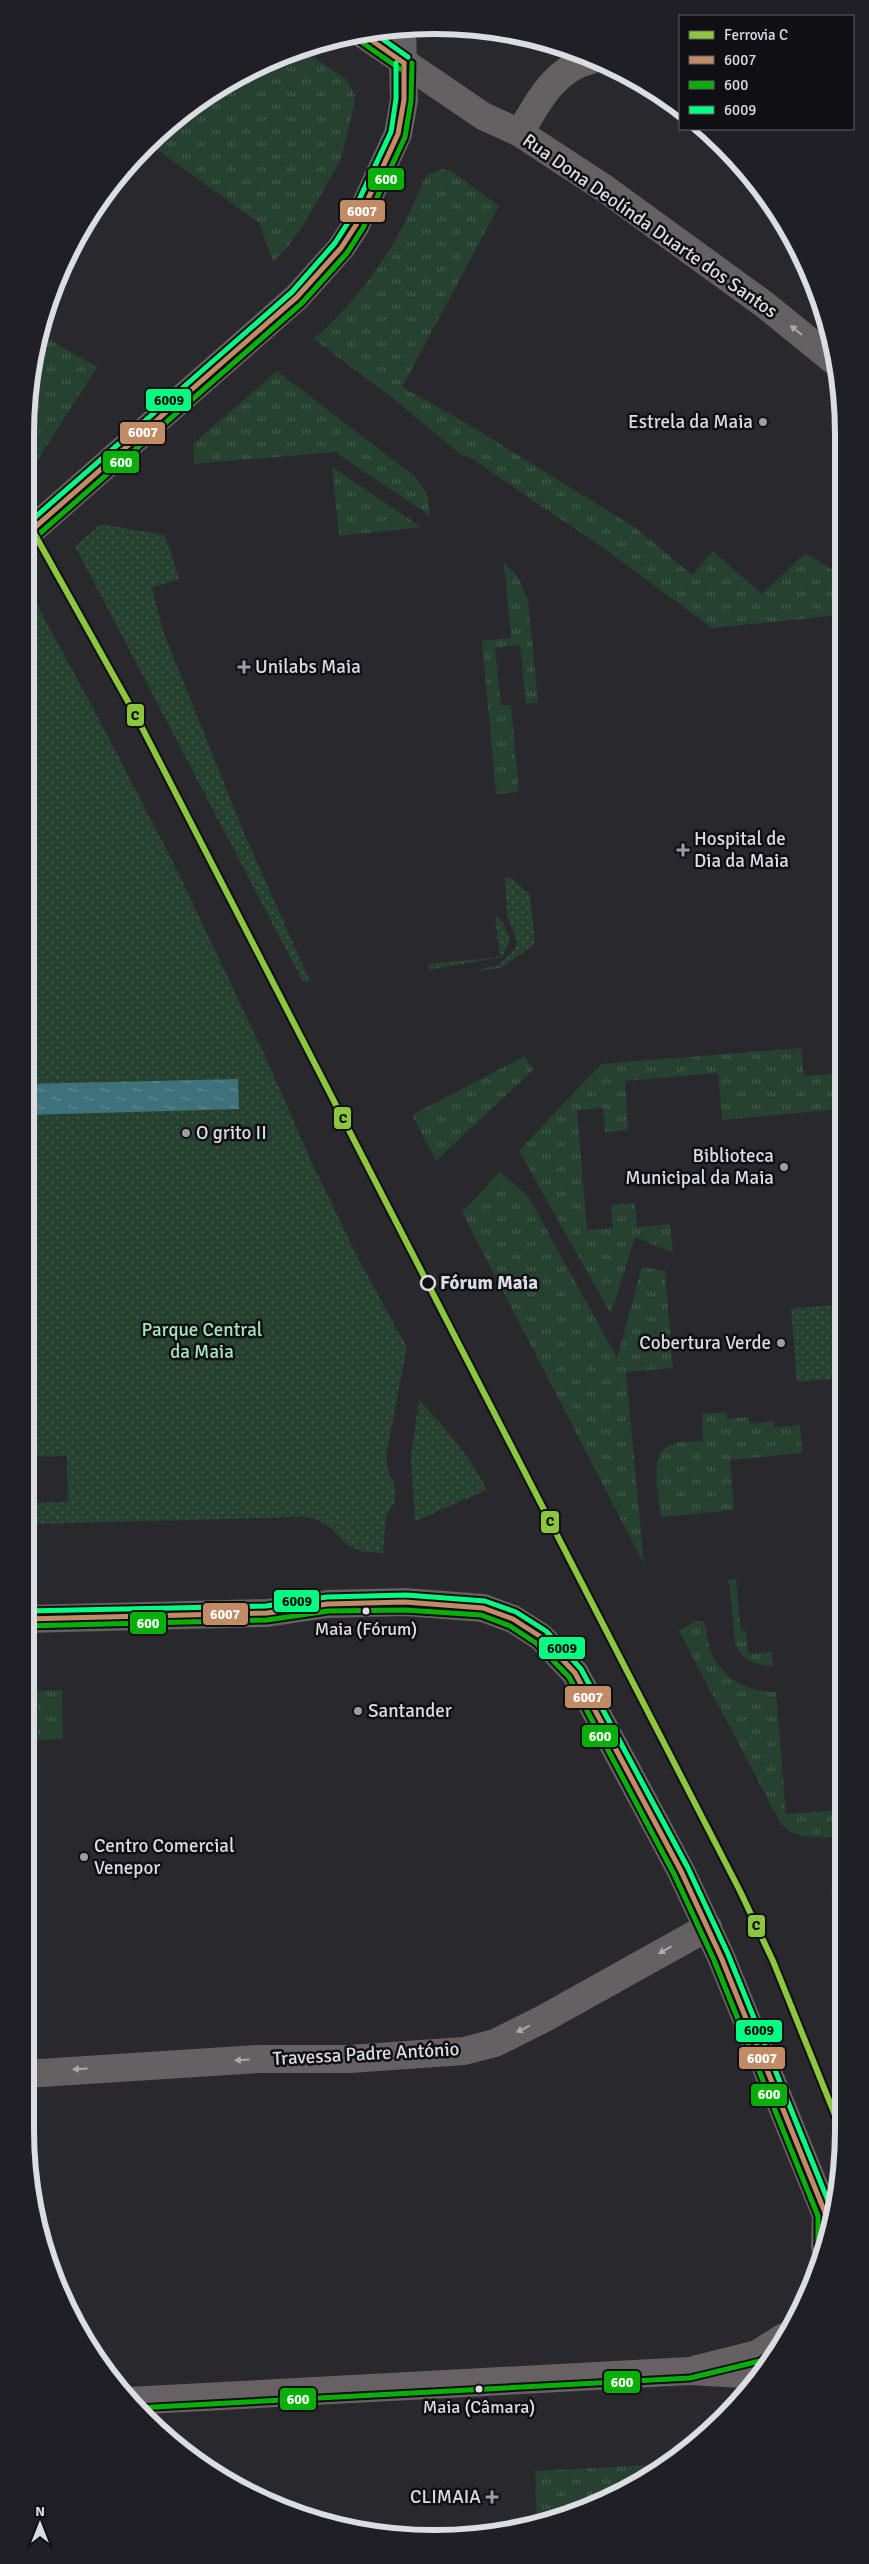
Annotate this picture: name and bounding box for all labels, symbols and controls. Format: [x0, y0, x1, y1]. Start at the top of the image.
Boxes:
legend [679, 15, 854, 130]
text: Ferrovia C [724, 26, 788, 44]
text: 6007 [724, 51, 756, 69]
text: 600 [724, 76, 748, 94]
text: 6009 [724, 101, 756, 119]
street label: Rua Dona Deolínda Duarte dos Santos [518, 128, 782, 324]
line badge: 600 [367, 167, 405, 191]
text: 600 [375, 171, 398, 188]
line badge: 6007 [339, 199, 386, 223]
text: 6007 [347, 203, 378, 220]
one-way arrow [790, 325, 803, 336]
line badge: 6009 [145, 388, 192, 412]
text: 6009 [154, 392, 185, 409]
place label: Estrela da Maia [628, 410, 753, 434]
marker: Estrela da Maia [757, 416, 769, 428]
line badge: 6007 [119, 421, 166, 445]
text: 6007 [128, 424, 159, 441]
line badge: 600 [102, 450, 140, 474]
text: 600 [110, 454, 133, 471]
place label: Unilabs Maia [255, 655, 361, 679]
marker: Unilabs Maia [237, 660, 251, 674]
line badge: C [126, 703, 145, 727]
text: C [131, 707, 140, 724]
place label: Hospital de Dia da Maia [694, 827, 789, 873]
marker: Hospital de Dia da Maia [676, 843, 690, 857]
line badge: C [333, 1106, 352, 1130]
text: C [339, 1110, 348, 1127]
place label: O grito II [196, 1121, 267, 1145]
marker: O grito II [180, 1127, 192, 1139]
place label: Biblioteca Municipal da Maia [625, 1144, 774, 1190]
marker: Biblioteca Municipal da Maia [778, 1161, 790, 1173]
place label: Fórum Maia [440, 1271, 538, 1295]
marker: Fórum Maia [420, 1275, 436, 1291]
park label: Parque Central da Maia [142, 1318, 262, 1364]
place label: Cobertura Verde [639, 1331, 771, 1355]
marker: Cobertura Verde [775, 1337, 787, 1349]
line badge: C [540, 1510, 560, 1534]
text: C [546, 1513, 555, 1530]
line badge: 6009 [273, 1589, 320, 1613]
text: 6009 [282, 1593, 313, 1610]
line badge: 6007 [202, 1602, 249, 1626]
text: 6007 [210, 1606, 241, 1623]
marker: Maia (Fórum) [361, 1606, 371, 1616]
line badge: 600 [129, 1611, 167, 1635]
text: 600 [137, 1615, 160, 1632]
place label: Maia (Fórum) [315, 1618, 417, 1640]
line badge: 6009 [538, 1636, 586, 1660]
text: 6009 [547, 1640, 578, 1657]
line badge: 6007 [564, 1685, 612, 1709]
text: 6007 [573, 1689, 604, 1706]
place label: Santander [368, 1699, 452, 1723]
marker: Santander [352, 1705, 364, 1717]
line badge: 600 [581, 1724, 619, 1748]
text: 600 [589, 1728, 612, 1745]
place label: Centro Comercial Venepor [94, 1834, 235, 1880]
marker: Centro Comercial Venepor [78, 1851, 90, 1863]
line badge: C [747, 1914, 766, 1938]
text: C [752, 1917, 761, 1934]
one-way arrow [658, 1946, 672, 1955]
line badge: 6009 [735, 2019, 783, 2043]
text: 6009 [744, 2022, 775, 2039]
one-way arrow [516, 2025, 530, 2033]
street label: Travessa Padre António [272, 2037, 460, 2071]
line badge: 6007 [738, 2046, 786, 2070]
text: 6007 [747, 2050, 778, 2067]
one-way arrow [234, 2057, 250, 2065]
one-way arrow [72, 2065, 88, 2073]
line badge: 600 [750, 2083, 788, 2107]
text: 600 [758, 2086, 781, 2103]
line badge: 600 [603, 2370, 641, 2394]
text: 600 [611, 2374, 634, 2391]
marker: Maia (Câmara) [474, 2384, 484, 2394]
line badge: 600 [279, 2387, 317, 2411]
text: 600 [287, 2391, 310, 2408]
place label: Maia (Câmara) [423, 2396, 535, 2418]
place label: CLIMAIA [410, 2485, 481, 2509]
marker: CLIMAIA [485, 2490, 499, 2504]
north arrow [15, 2499, 65, 2549]
text: N [35, 2503, 45, 2520]

